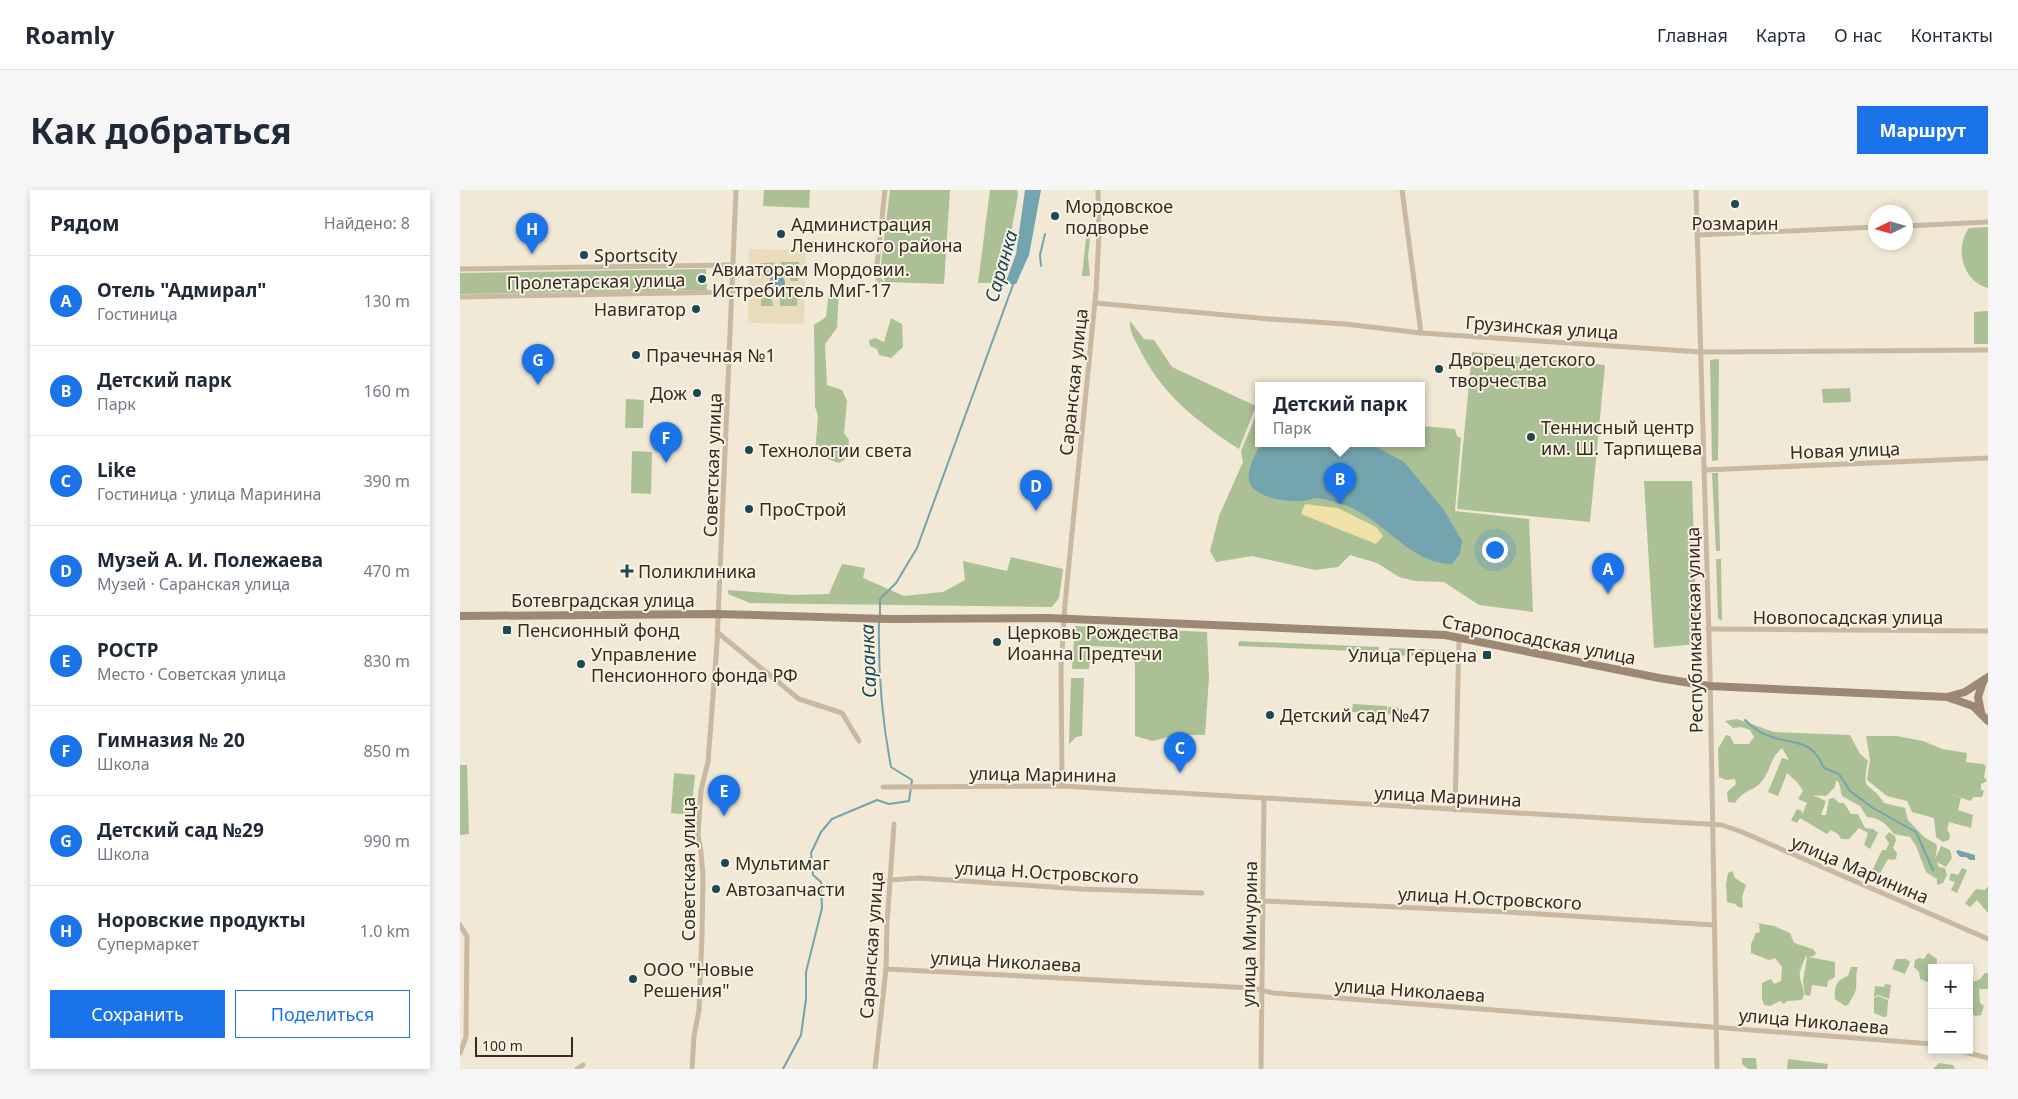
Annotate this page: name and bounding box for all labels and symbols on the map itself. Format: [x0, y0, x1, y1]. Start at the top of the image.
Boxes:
place label: Мордовское подворье [1065, 194, 1173, 239]
marker: Розмарин [1729, 198, 1741, 210]
north arrow [1868, 205, 1913, 250]
marker: Мордовское подворье [1049, 210, 1061, 222]
place label: Розмарин [1691, 211, 1779, 235]
place label: Администрация Ленинского района [791, 212, 963, 257]
pin: H [516, 213, 548, 254]
water label: Саранка [978, 227, 1024, 305]
marker: Администрация Ленинского района [775, 228, 787, 240]
place label: Sportscity [594, 243, 678, 267]
marker: Sportscity [578, 249, 590, 261]
place label: Авиаторам Мордовии. Истребитель МиГ-17 [712, 257, 910, 302]
street label: Пролетарская улица [506, 267, 686, 295]
marker: Авиаторам Мордовии. Истребитель МиГ-17 [696, 273, 708, 285]
place label: Навигатор [594, 297, 686, 321]
marker: Навигатор [690, 303, 702, 315]
street label: Саранская улица [1053, 307, 1093, 457]
street label: Грузинская улица [1465, 310, 1619, 344]
place label: Прачечная №1 [646, 343, 776, 367]
pin: G [522, 344, 554, 385]
place label: Дворец детского творчества [1449, 347, 1596, 392]
marker: Прачечная №1 [630, 349, 642, 361]
marker: Дворец детского творчества [1433, 363, 1445, 375]
place label: Дож [650, 381, 687, 405]
marker: Дож [691, 387, 703, 399]
street label: Советская улица [697, 392, 727, 538]
place label: Теннисный центр им. Ш. Тарпищева [1541, 415, 1702, 460]
pin: F [650, 422, 682, 463]
marker: Теннисный центр им. Ш. Тарпищева [1525, 431, 1537, 443]
street label: Новая улица [1789, 436, 1901, 464]
place label: Технологии света [759, 438, 912, 462]
marker: Технологии света [743, 444, 755, 456]
pin: B [1324, 463, 1356, 504]
pin: D [1020, 470, 1052, 511]
place label: ПроСтрой [759, 497, 847, 521]
marker: ПроСтрой [743, 503, 755, 515]
street label: Республиканская улица [1680, 527, 1708, 733]
your location [1482, 537, 1508, 563]
pin: A [1592, 553, 1624, 594]
place label: Поликлиника [638, 559, 756, 583]
marker: Поликлиника [620, 564, 634, 578]
street label: Ботевградская улица [511, 588, 695, 612]
street label: Новопосадская улица [1753, 605, 1943, 629]
street label: Старопосадская улица [1440, 608, 1638, 670]
place label: Пенсионный фонд [517, 618, 680, 642]
place label: Церковь Рождества Иоанна Предтечи [1007, 620, 1179, 665]
water label: Саранка [854, 623, 882, 698]
marker: Пенсионный фонд [501, 624, 513, 636]
marker: Церковь Рождества Иоанна Предтечи [991, 636, 1003, 648]
place label: Управление Пенсионного фонда РФ [591, 642, 798, 687]
place label: Улица Герцена [1348, 643, 1477, 667]
marker: Улица Герцена [1481, 649, 1493, 661]
marker: Управление Пенсионного фонда РФ [575, 658, 587, 670]
place label: Детский сад №47 [1280, 703, 1430, 727]
marker: Детский сад №47 [1264, 709, 1276, 721]
pin: C [1164, 732, 1196, 773]
street label: улица Маринина [969, 761, 1117, 787]
pin: E [708, 775, 740, 816]
street label: улица Маринина [1374, 780, 1522, 812]
street label: Советская улица [676, 797, 700, 941]
street label: улица Маринина [1787, 829, 1933, 909]
place label: Мультимаг [735, 851, 830, 875]
street label: улица Н.Островского [955, 855, 1139, 889]
marker: Мультимаг [719, 857, 731, 869]
street label: улица Мичурина [1236, 861, 1262, 1007]
street label: Саранская улица [854, 870, 888, 1020]
place label: Автозапчасти [726, 877, 845, 901]
street label: улица Н.Островского [1398, 881, 1582, 915]
marker: Автозапчасти [710, 883, 722, 895]
street label: улица Николаева [930, 945, 1082, 977]
place label: ООО "Новые Решения" [643, 957, 754, 1002]
marker: ООО "Новые Решения" [627, 973, 639, 985]
street label: улица Николаева [1334, 973, 1486, 1007]
street label: улица Николаева [1738, 1002, 1890, 1040]
scale bar [475, 1034, 572, 1057]

